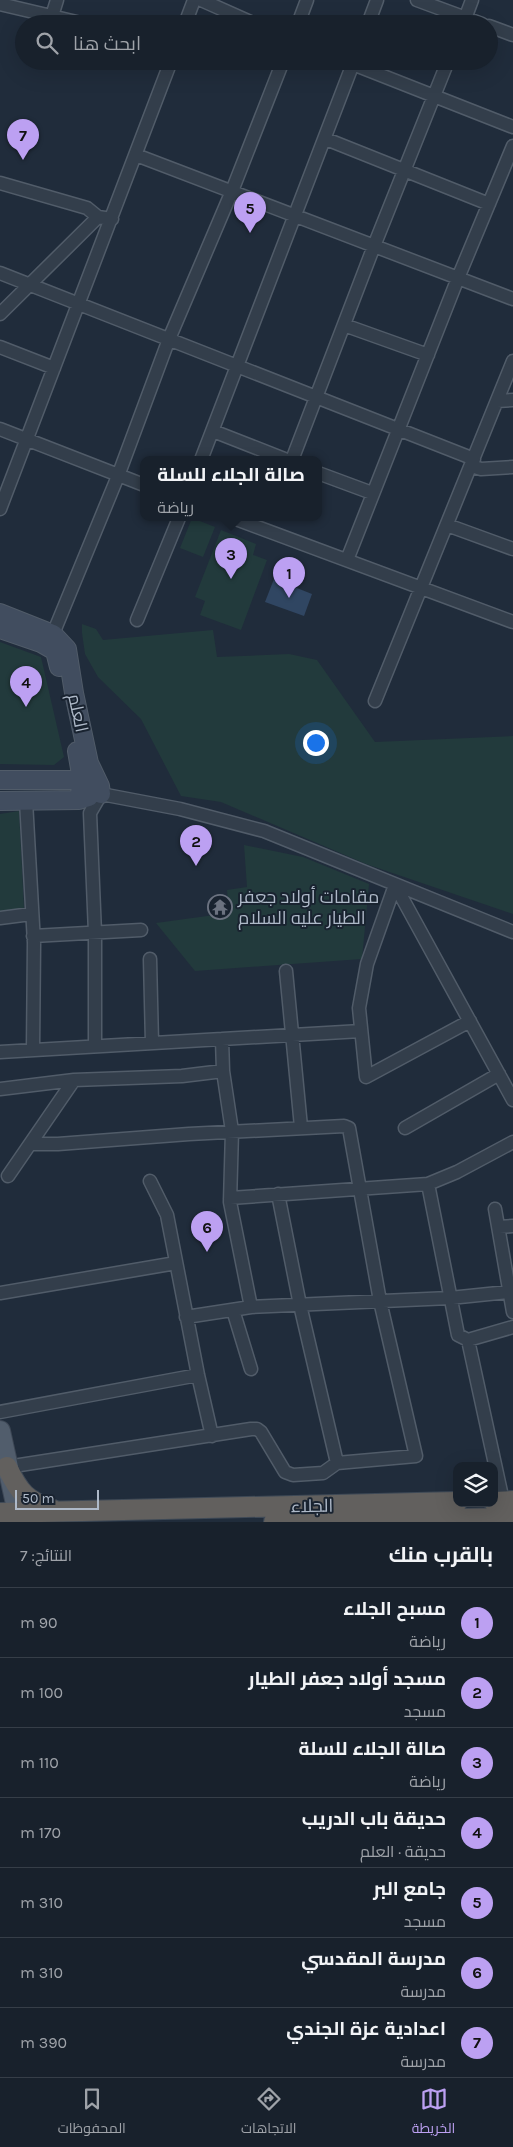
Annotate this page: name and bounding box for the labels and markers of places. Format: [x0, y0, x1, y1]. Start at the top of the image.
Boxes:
pin: 7 [7, 119, 39, 160]
pin: 5 [234, 192, 266, 233]
pin: 3 [215, 538, 247, 579]
pin: 1 [273, 557, 305, 598]
pin: 4 [10, 666, 42, 707]
pin: 2 [180, 825, 212, 866]
place label: مقامات أولاد جعفر الطيار عليه السلام [237, 886, 379, 930]
temple icon: مقامات أولاد جعفر الطيار عليه السلام [207, 894, 233, 920]
pin: 6 [191, 1211, 223, 1252]

